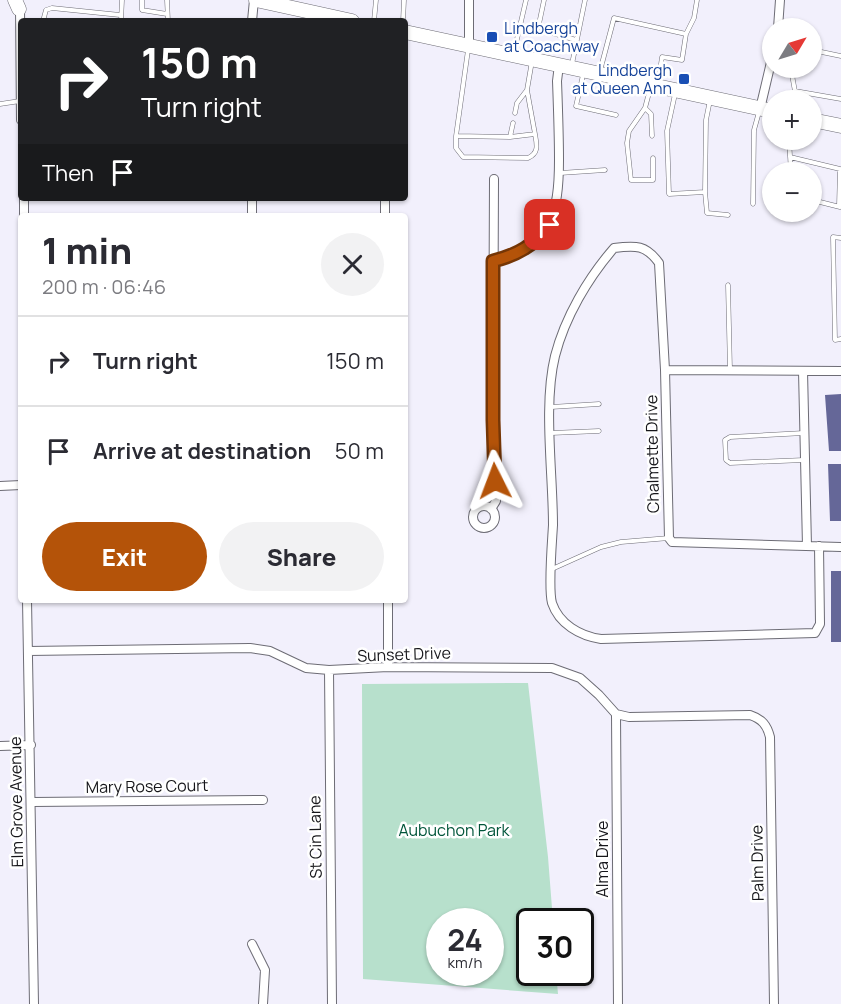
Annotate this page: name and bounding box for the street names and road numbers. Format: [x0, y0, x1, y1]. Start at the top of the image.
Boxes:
street label: Chalmette Drive [640, 395, 664, 513]
street label: Sunset Drive [357, 641, 451, 667]
street label: Elm Grove Avenue [4, 736, 28, 868]
street label: Mary Rose Court [85, 774, 209, 798]
street label: St Cin Lane [303, 795, 327, 879]
street label: Alma Drive [591, 821, 613, 897]
street label: Palm Drive [745, 825, 769, 901]

